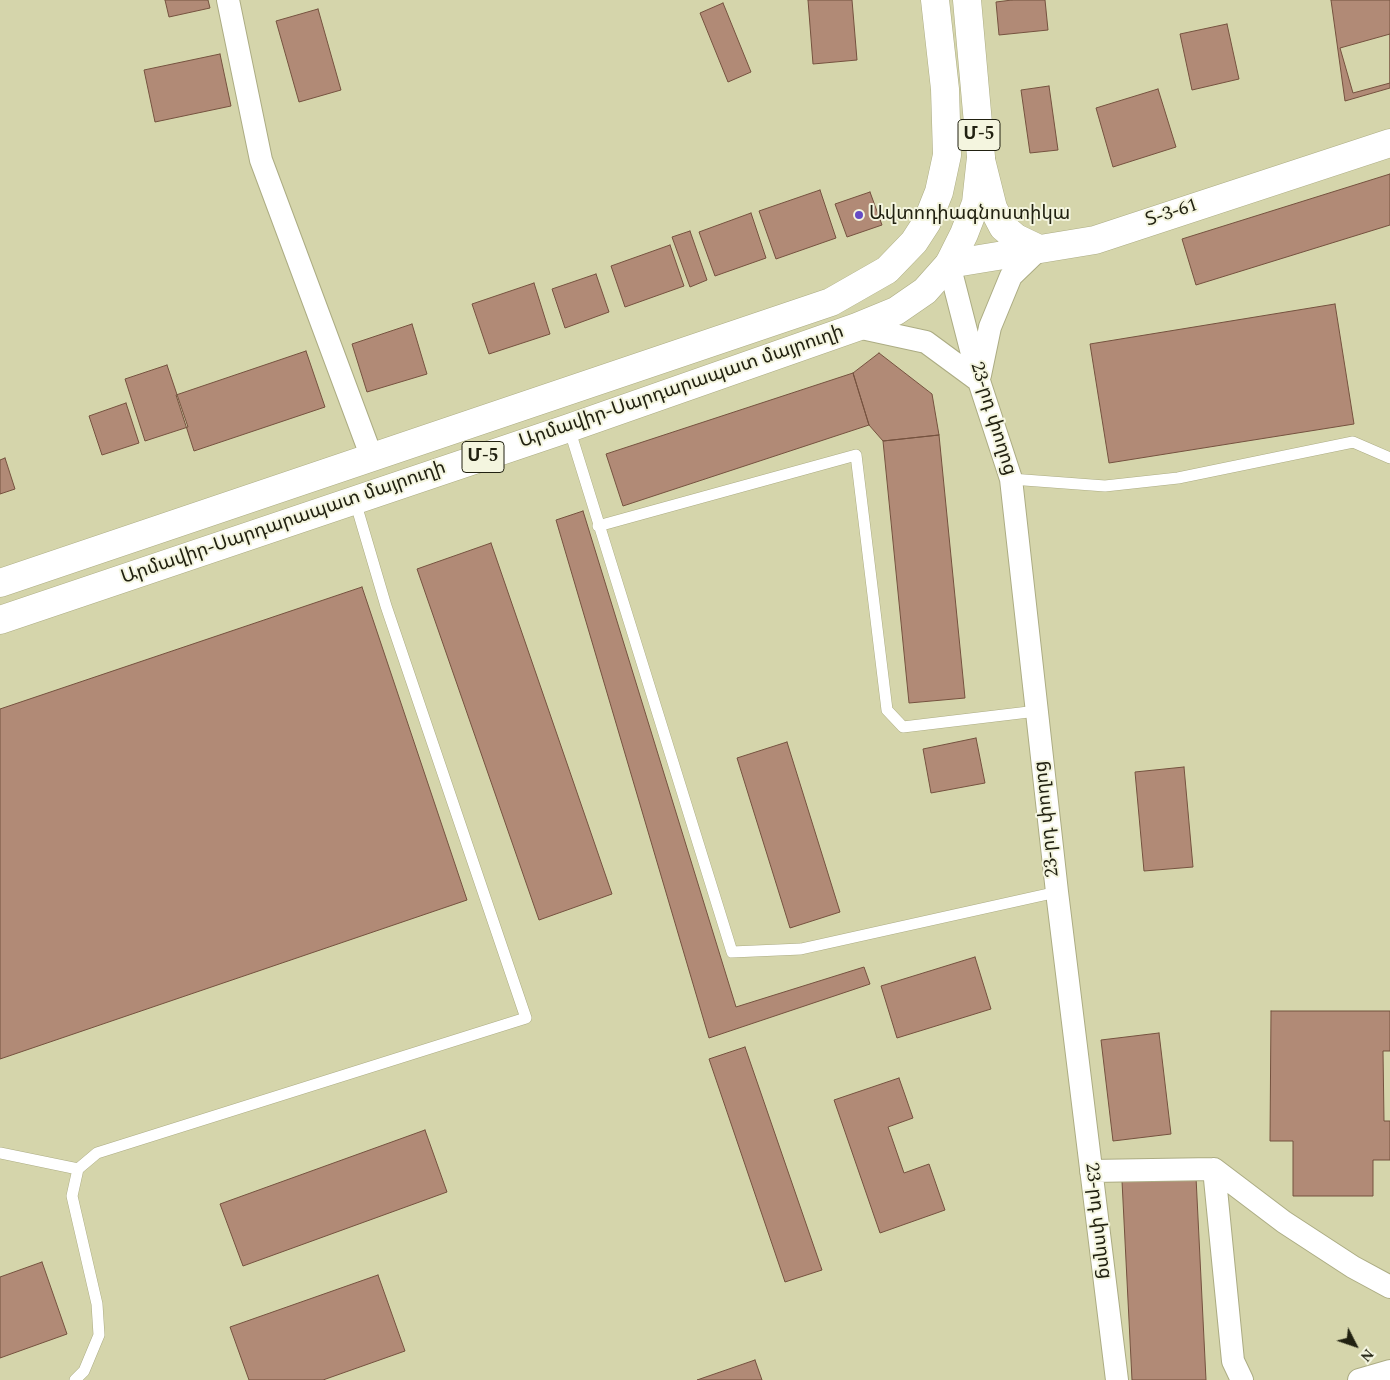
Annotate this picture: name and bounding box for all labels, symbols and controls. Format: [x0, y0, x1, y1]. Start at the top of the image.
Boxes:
road number: Մ-5 [958, 120, 1000, 150]
street label: Տ-3-61 [1143, 195, 1201, 233]
place label: Ավտոդիագնոստիկա [869, 204, 1070, 226]
marker: Ավտոդիագնոստիկա [853, 209, 865, 221]
street label: Արմավիր-Սարդարապատ մայրուղի [517, 322, 847, 454]
street label: 23-րդ փողոց [964, 360, 1020, 478]
road number: Մ-5 [462, 442, 504, 472]
street label: Արմավիր-Սարդարապատ մայրուղի [119, 458, 449, 590]
street label: 23-րդ փողոց [1031, 760, 1065, 878]
street label: 23-րդ փողոց [1079, 1162, 1115, 1280]
north arrow [1330, 1320, 1380, 1370]
text: N [1355, 1344, 1378, 1366]

